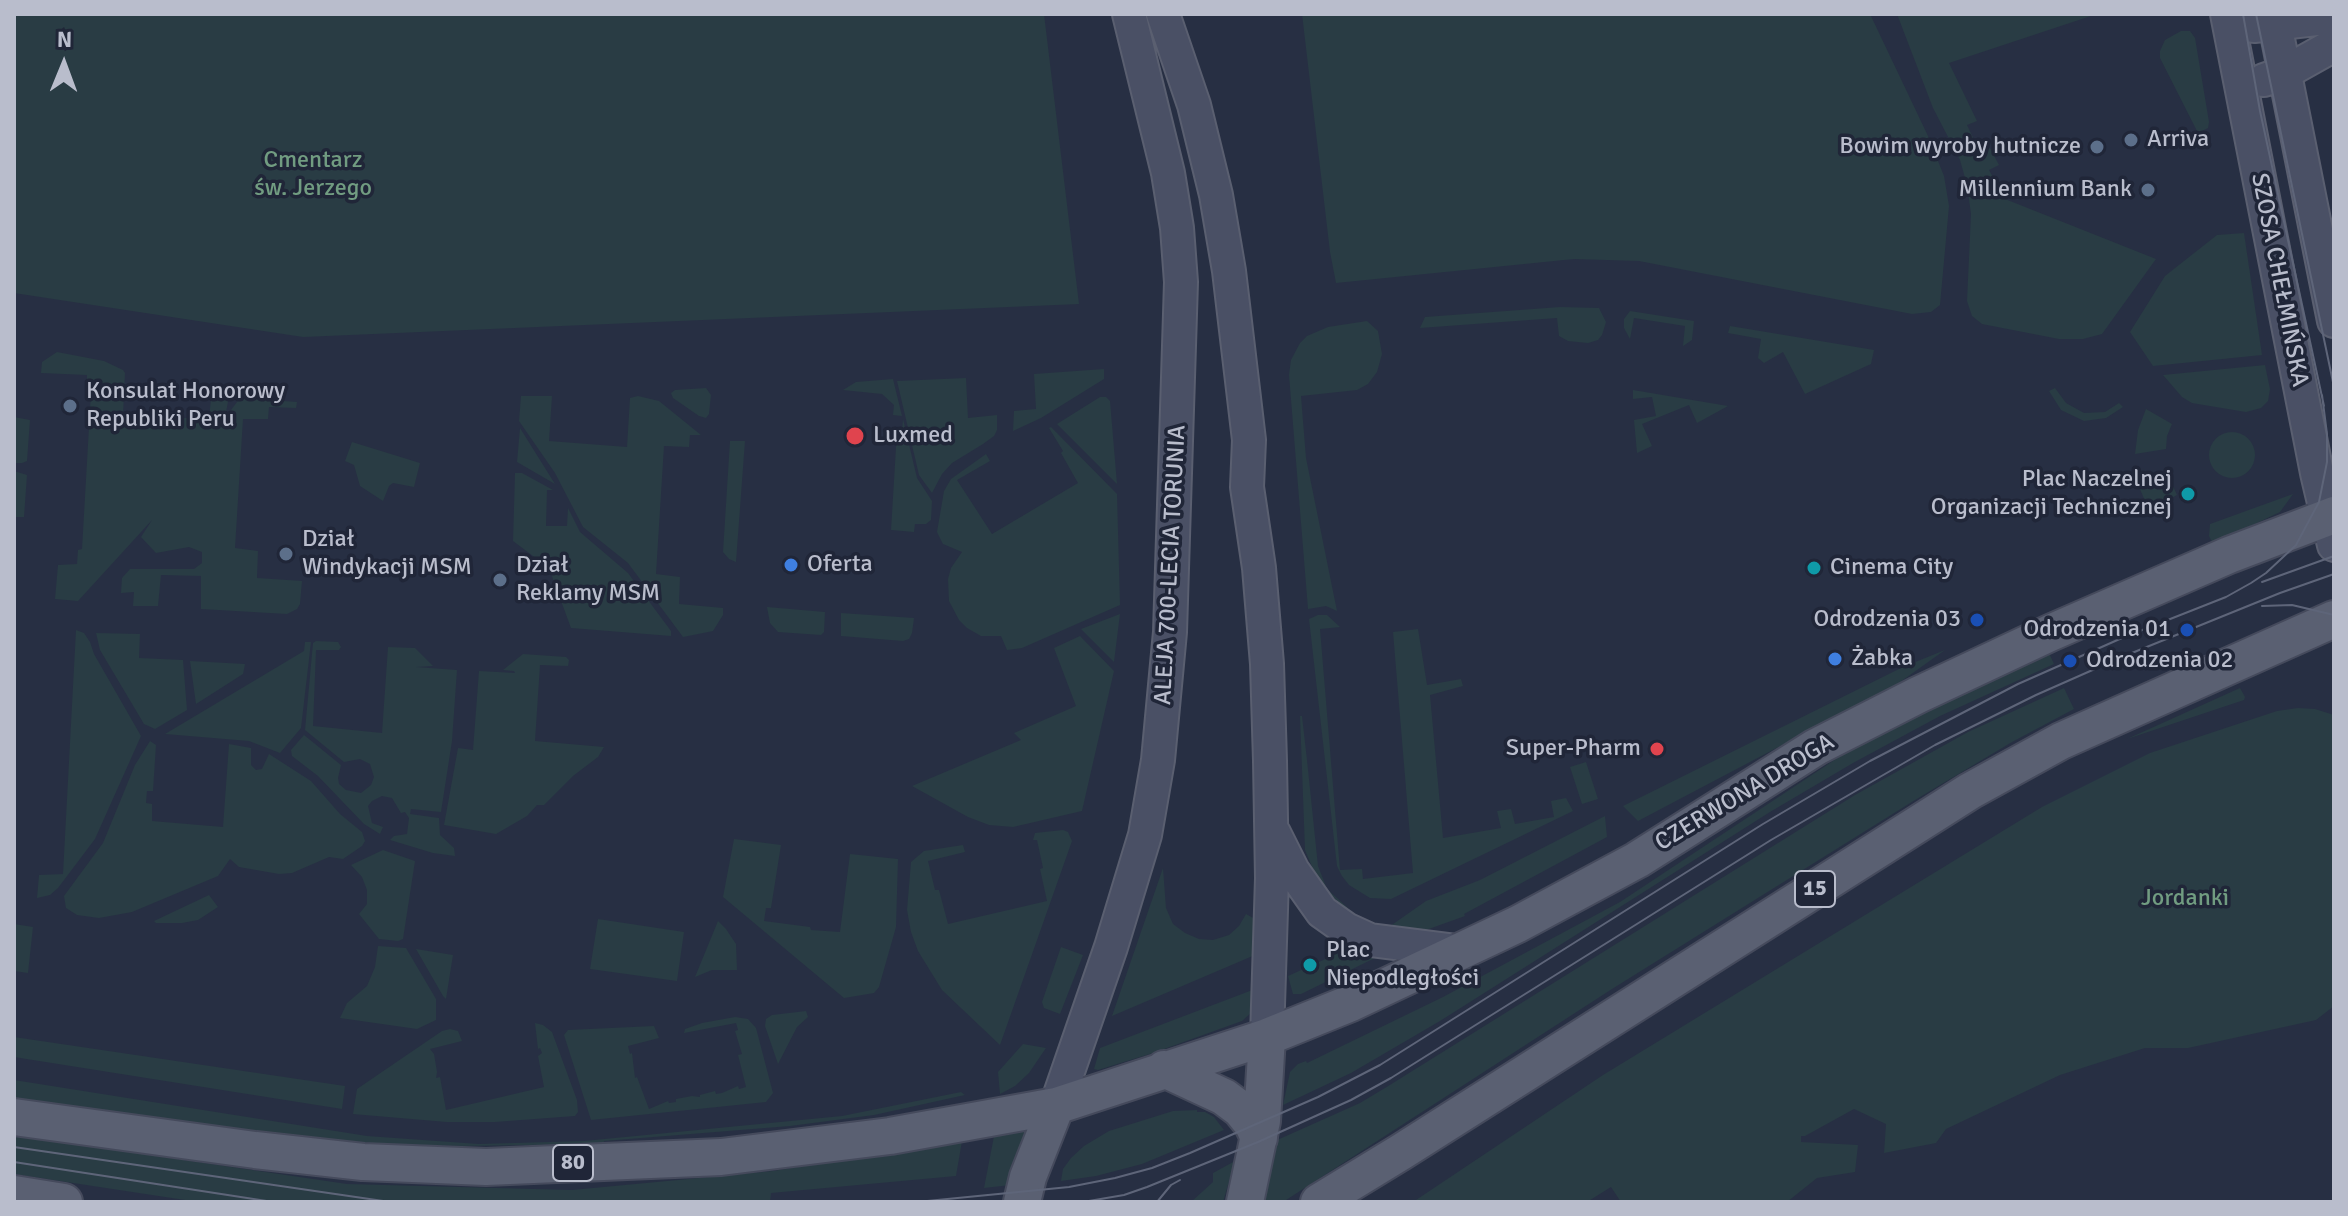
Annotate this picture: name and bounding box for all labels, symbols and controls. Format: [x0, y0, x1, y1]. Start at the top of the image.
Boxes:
north arrow [24, 24, 104, 104]
text: N [57, 26, 72, 53]
place label: Arriva [2147, 126, 2209, 154]
marker: Arriva [2122, 131, 2140, 149]
place label: Bowim wyroby hutnicze [1839, 133, 2081, 161]
marker: Bowim wyroby hutnicze [2088, 138, 2106, 156]
park label: Cmentarz św. Jerzego [254, 147, 372, 203]
street label: SZOSA CHEŁMIŃSKA [2244, 171, 2314, 389]
place label: Millennium Bank [1958, 176, 2132, 204]
marker: Millennium Bank [2139, 181, 2157, 199]
place label: Konsulat Honorowy Republiki Peru [86, 378, 285, 434]
marker: Konsulat Honorowy Republiki Peru [61, 397, 79, 415]
place label: Luxmed [873, 422, 953, 450]
street label: ALEJA 700-LECIA TORUNIA [1149, 424, 1193, 706]
marker: Luxmed [844, 425, 866, 447]
place label: Plac Naczelnej Organizacji Technicznej [1931, 466, 2172, 522]
marker: Plac Naczelnej Organizacji Technicznej [2179, 485, 2197, 503]
place label: Dział Windykacji MSM [302, 526, 472, 582]
marker: Dział Windykacji MSM [277, 545, 295, 563]
place label: Oferta [807, 551, 873, 579]
place label: Dział Reklamy MSM [516, 552, 660, 608]
place label: Cinema City [1830, 554, 1953, 582]
marker: Oferta [782, 556, 800, 574]
marker: Cinema City [1805, 559, 1823, 577]
marker: Dział Reklamy MSM [491, 571, 509, 589]
place label: Odrodzenia 03 [1814, 606, 1961, 634]
marker: Odrodzenia 03 [1968, 611, 1986, 629]
place label: Odrodzenia 01 [2024, 616, 2171, 644]
marker: Odrodzenia 01 [2178, 621, 2196, 639]
place label: Żabka [1851, 645, 1913, 673]
place label: Odrodzenia 02 [2086, 647, 2233, 675]
marker: Żabka [1826, 650, 1844, 668]
marker: Odrodzenia 02 [2061, 652, 2079, 670]
street label: CZERWONA DROGA [1650, 728, 1840, 858]
place label: Super-Pharm [1506, 735, 1641, 763]
marker: Super-Pharm [1648, 740, 1666, 758]
road number: 15 [1795, 871, 1835, 907]
park label: Jordanki [2141, 885, 2229, 913]
place label: Plac Niepodległości [1326, 937, 1479, 993]
marker: Plac Niepodległości [1301, 956, 1319, 974]
road number: 80 [553, 1145, 593, 1181]

